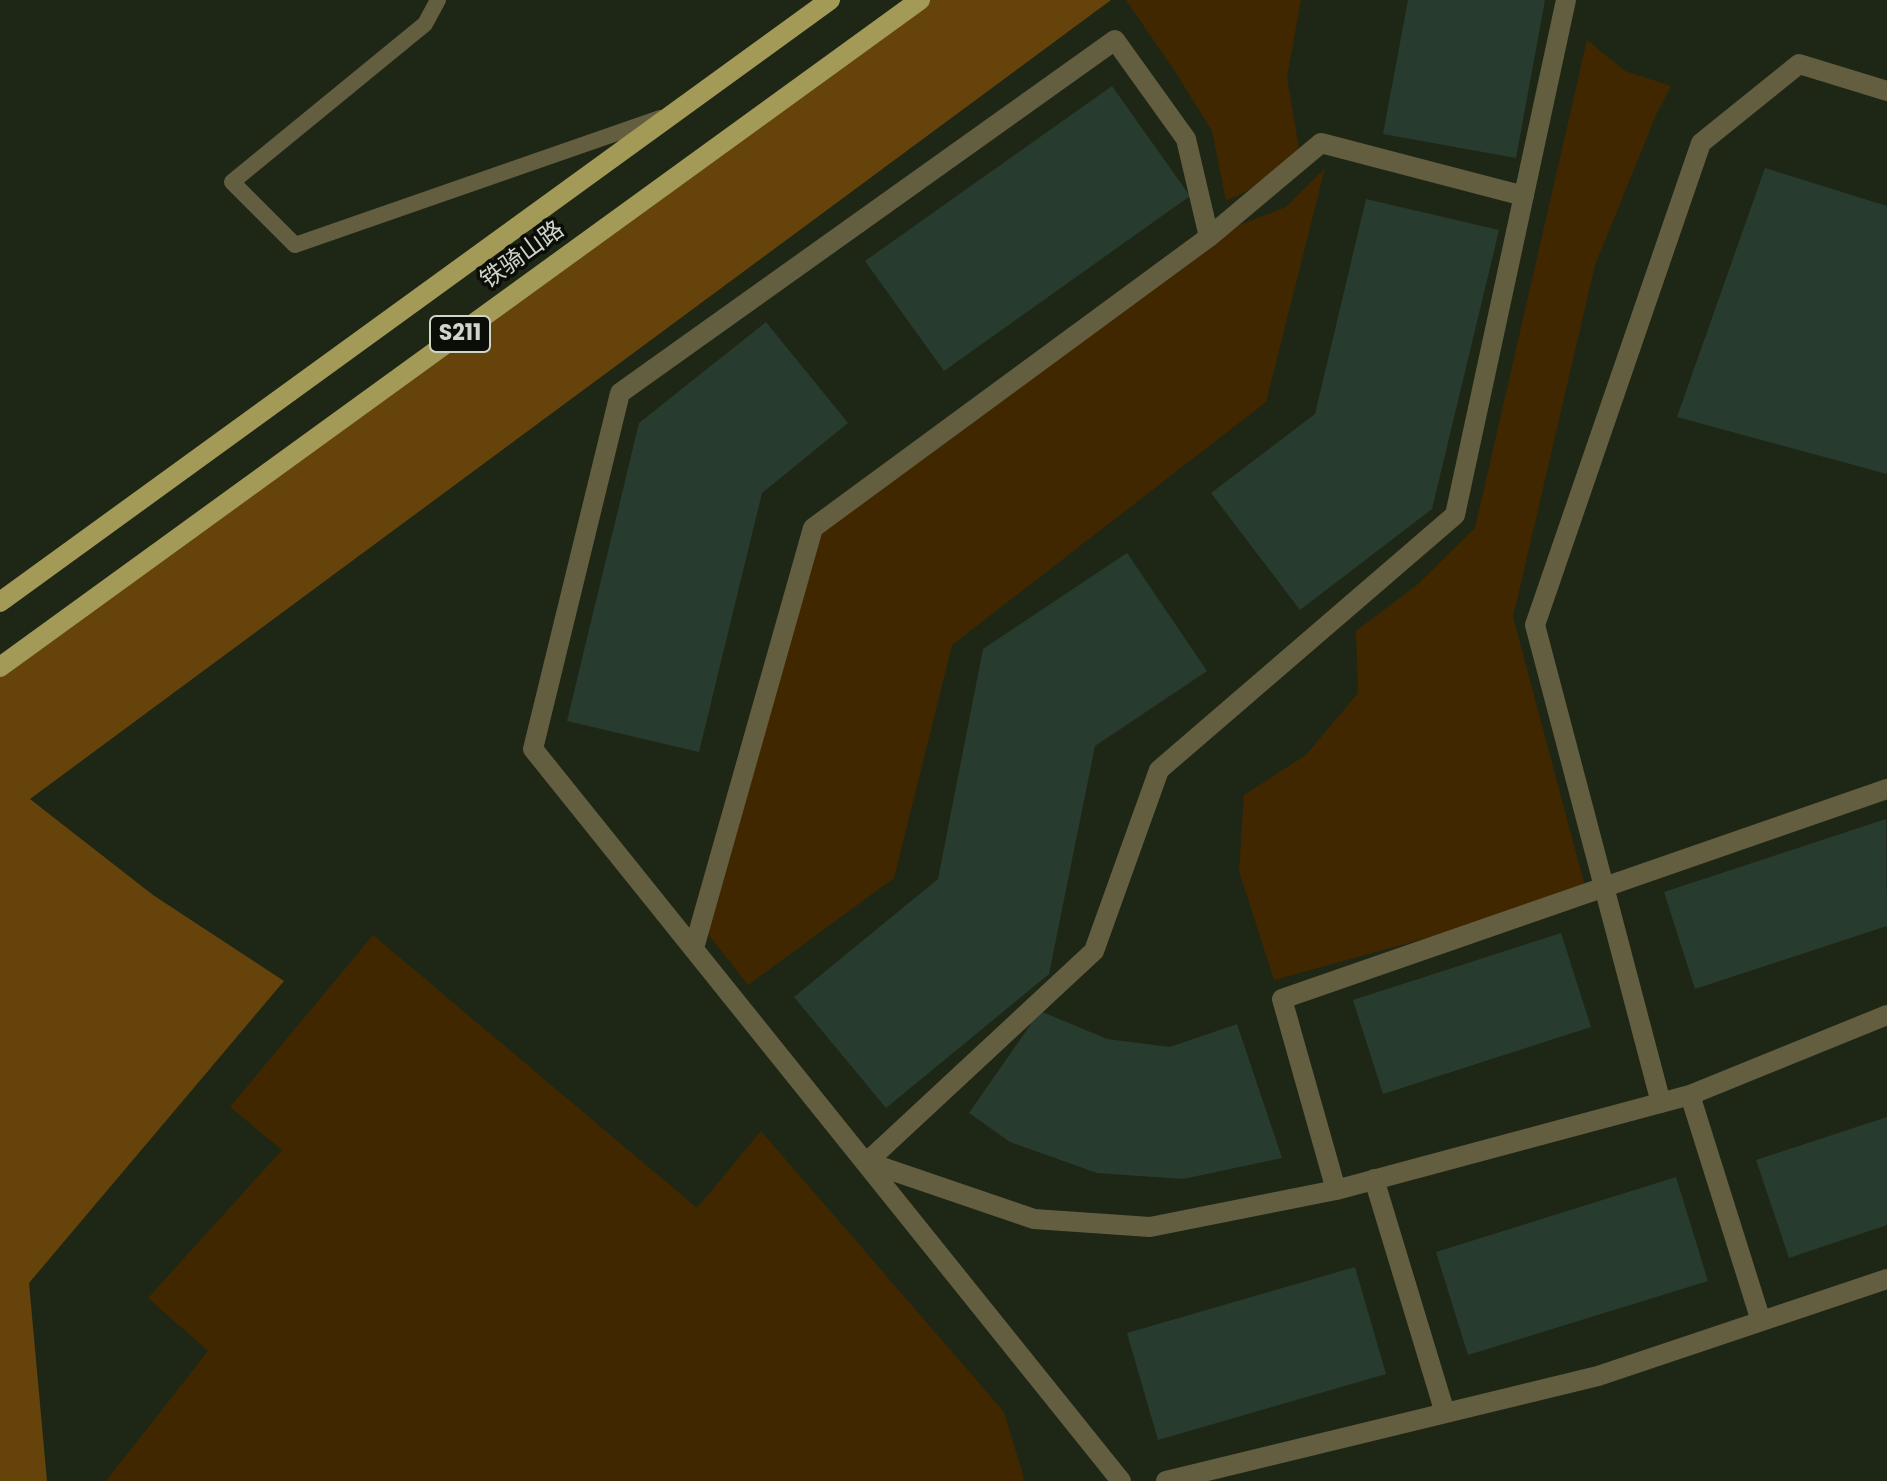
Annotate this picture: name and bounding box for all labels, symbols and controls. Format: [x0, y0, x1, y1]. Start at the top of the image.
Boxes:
street label: 铁骑山路 [476, 216, 570, 296]
road number: S211 [430, 316, 490, 352]

